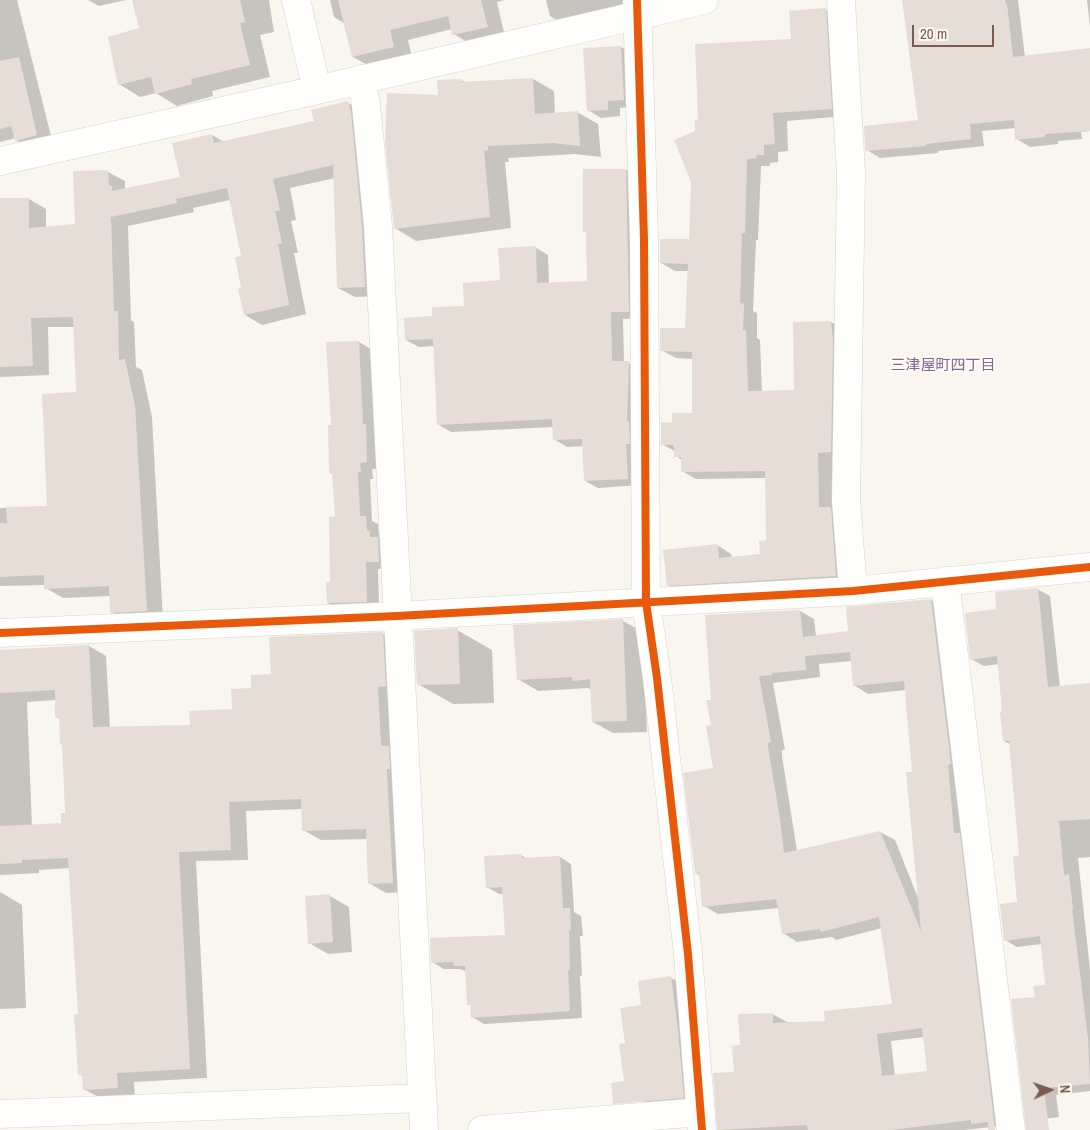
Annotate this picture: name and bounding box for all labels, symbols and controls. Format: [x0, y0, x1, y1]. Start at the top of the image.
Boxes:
scale bar [915, 15, 998, 47]
text: 20 m [920, 23, 947, 44]
district label: 三津屋町四丁目 [891, 357, 995, 375]
north arrow [1025, 1065, 1075, 1115]
text: N [1056, 1085, 1074, 1094]

